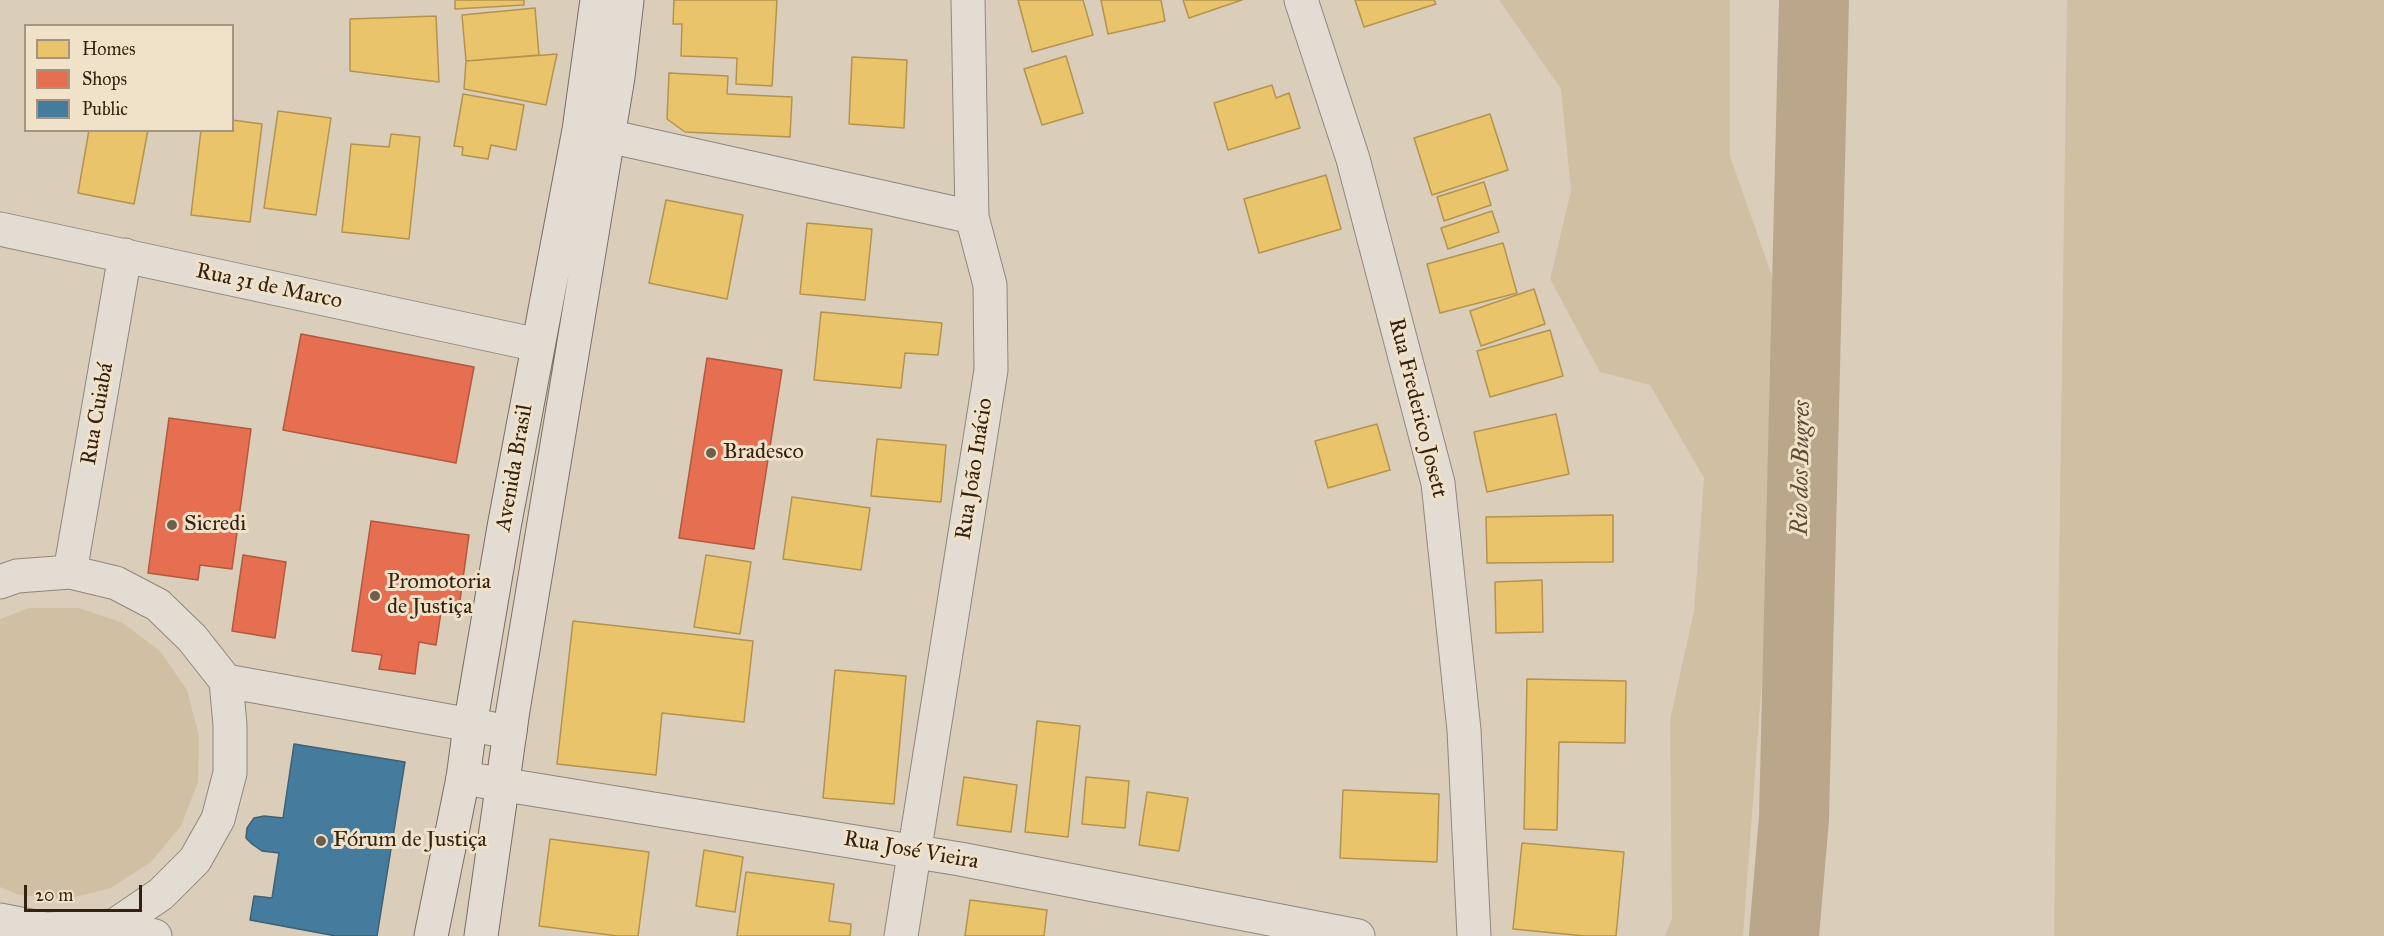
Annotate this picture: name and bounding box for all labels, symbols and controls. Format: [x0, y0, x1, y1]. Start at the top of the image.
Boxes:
legend [24, 24, 234, 132]
text: Homes [82, 38, 136, 60]
text: Shops [82, 68, 127, 90]
text: Public [82, 98, 128, 120]
street label: Rua 31 de Marco [193, 259, 345, 315]
street label: Rua Frederico Josett [1382, 315, 1452, 501]
street label: Rua Cuiabá [76, 361, 120, 467]
street label: Rua João Inácio [951, 396, 999, 542]
water label: Rio dos Bugres [1786, 400, 1818, 536]
street label: Avenida Brasil [491, 403, 539, 533]
place label: Bradesco [723, 440, 804, 466]
marker: Bradesco [704, 446, 718, 460]
place label: Sicredi [184, 512, 246, 538]
marker: Sicredi [165, 518, 179, 532]
place label: Promotoria de Justiça [387, 570, 491, 622]
marker: Promotoria de Justiça [368, 589, 382, 603]
street label: Rua José Vieira [841, 826, 981, 876]
place label: Fórum de Justiça [333, 828, 487, 854]
marker: Fórum de Justiça [314, 834, 328, 848]
scale bar [27, 873, 146, 911]
text: 20 m [35, 884, 73, 906]

